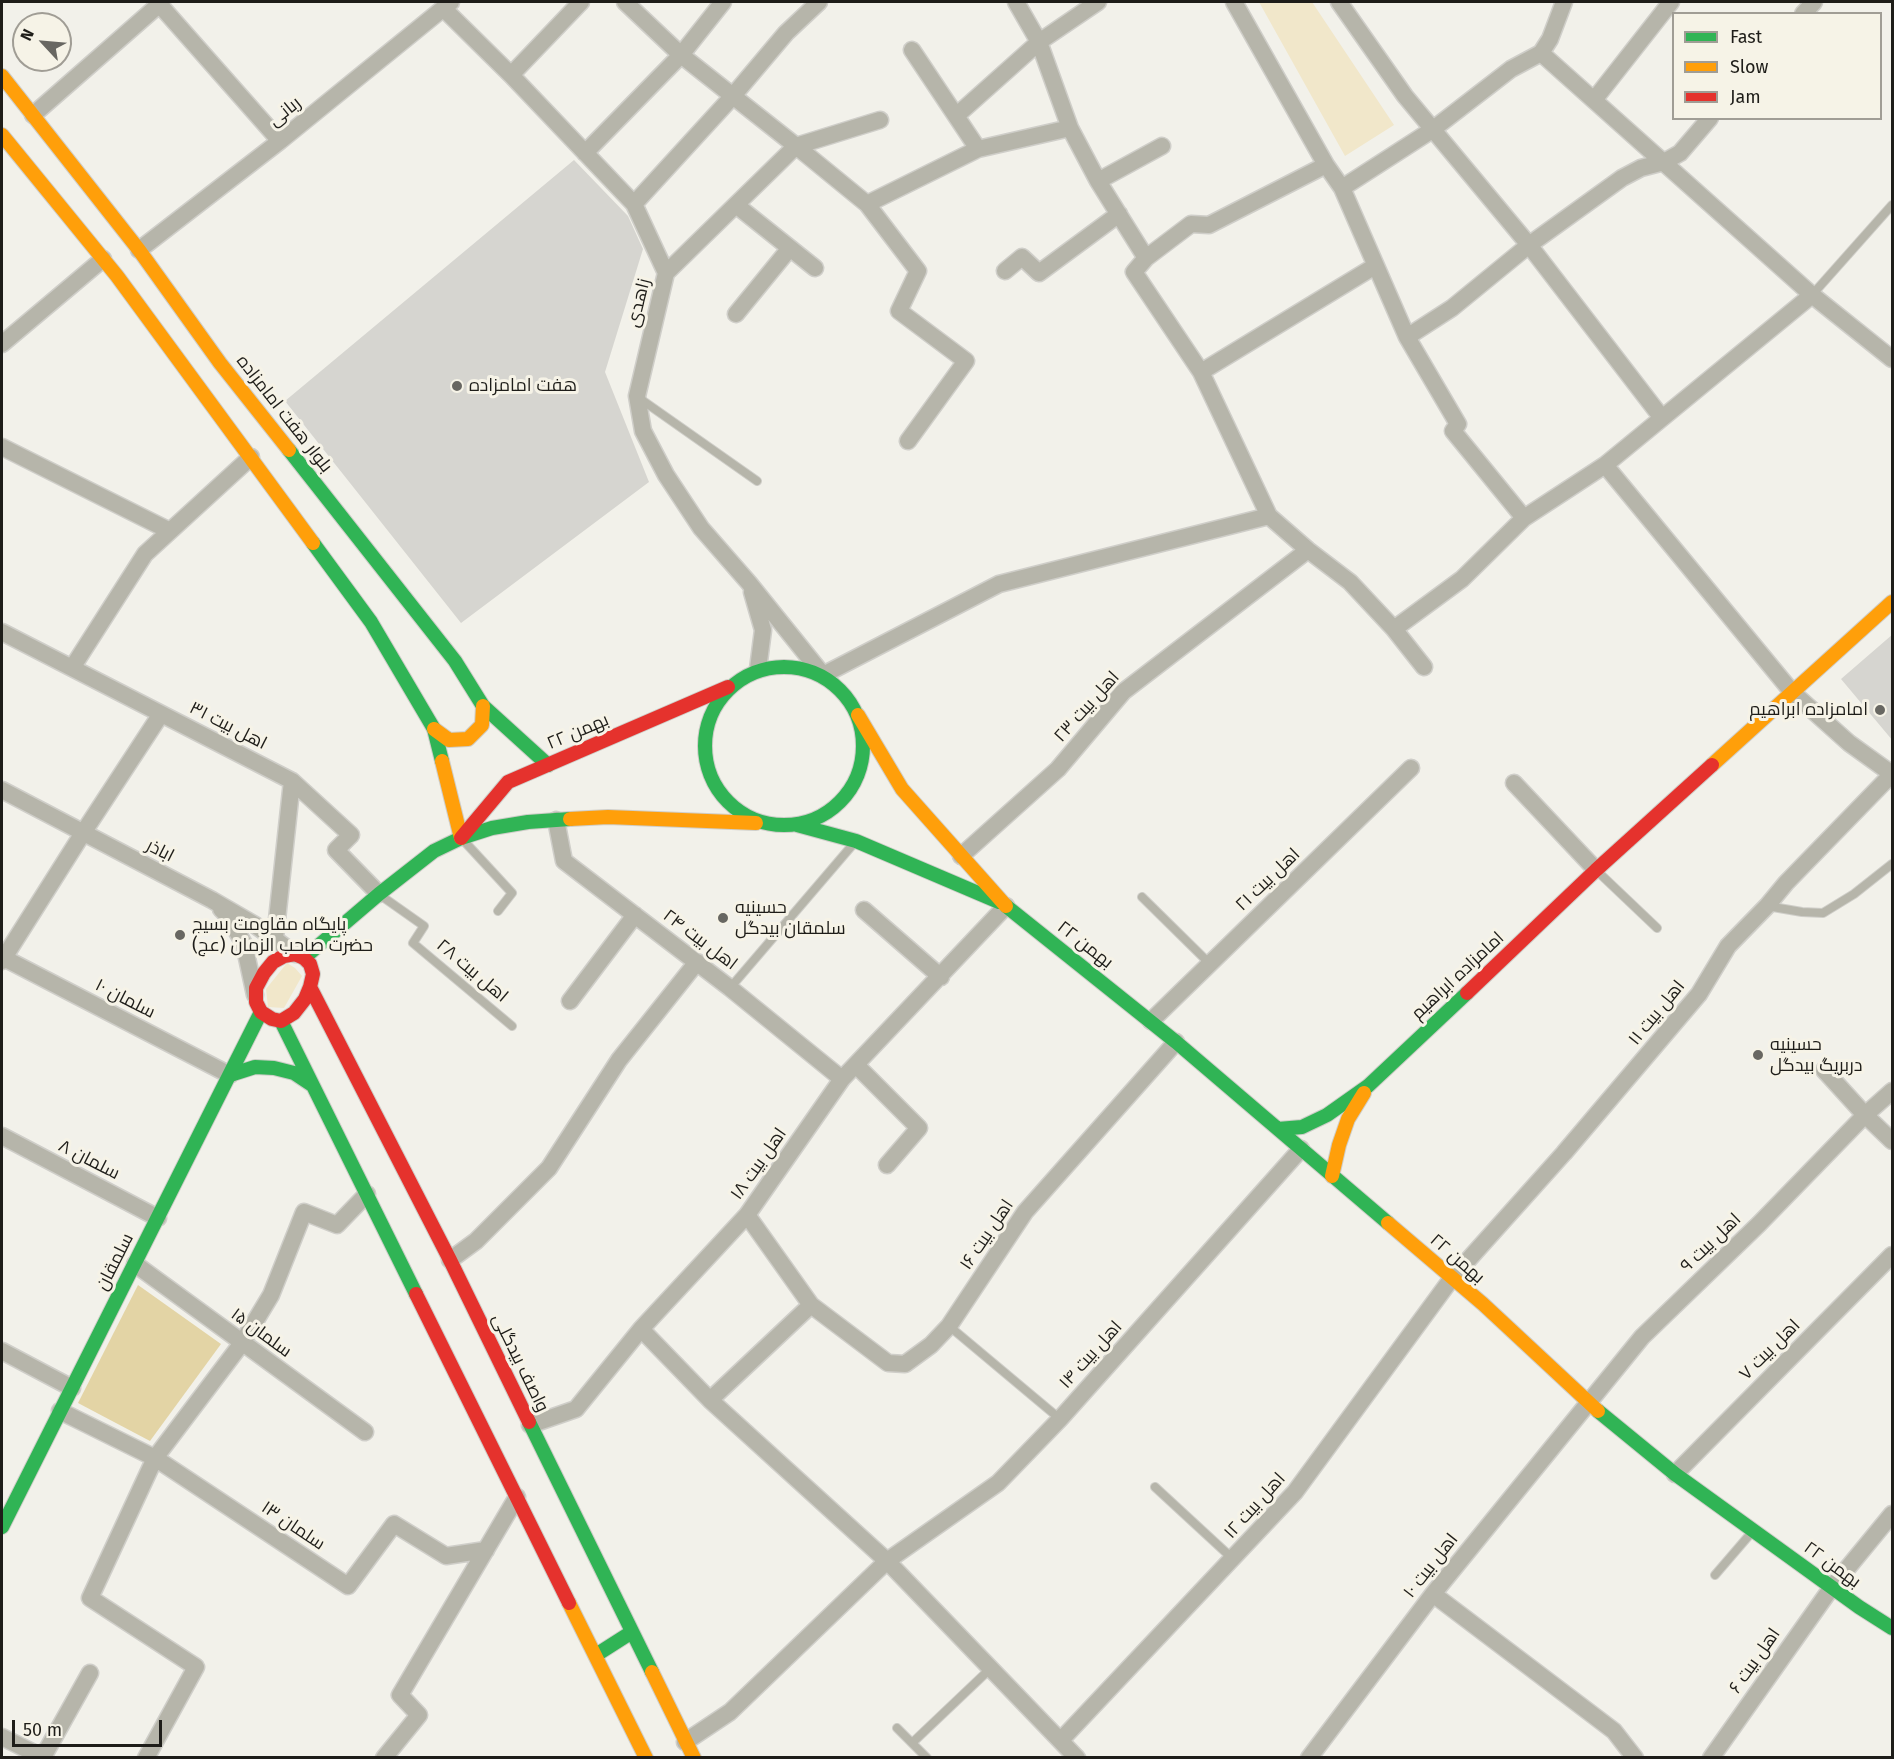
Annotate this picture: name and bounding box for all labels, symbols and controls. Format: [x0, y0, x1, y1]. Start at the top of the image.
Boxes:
north arrow [12, 12, 72, 72]
legend [1672, 12, 1882, 120]
text: N [16, 26, 38, 44]
text: Fast [1730, 26, 1762, 48]
text: Slow [1730, 56, 1768, 78]
text: Jam [1730, 86, 1761, 108]
street label: ربانی [264, 92, 306, 132]
street label: زاهدی [623, 276, 655, 330]
street label: بلوار هفت امامزاده [231, 351, 337, 477]
place label: هفت امامزاده [469, 375, 577, 397]
marker: هفت امامزاده [450, 379, 464, 393]
street label: اهل بیت ۲۳ [1050, 667, 1124, 747]
street label: اهل بیت ۳۱ [186, 697, 270, 755]
place label: امامزاده ابراهیم [1749, 699, 1868, 721]
marker: امامزاده ابراهیم [1873, 703, 1887, 717]
street label: ۲۲ بهمن [544, 709, 612, 755]
street label: اباذر [142, 835, 178, 867]
street label: اهل بیت ۲۱ [1231, 844, 1305, 916]
place label: حسینیه سلمقان بیدگل [735, 897, 846, 940]
street label: اهل بیت ۲۴ [659, 905, 741, 975]
marker: حسینیه سلمقان بیدگل [716, 911, 730, 925]
place label: پایگاه مقاومت بسیج حضرت صاحب الزمان (عج) [192, 914, 373, 956]
street label: ۲۲ بهمن [1053, 916, 1117, 974]
marker: پایگاه مقاومت بسیج حضرت صاحب الزمان (عج) [173, 928, 187, 942]
street label: امامزاده ابراهیم [1407, 928, 1509, 1024]
street label: اهل بیت ۲۸ [432, 935, 512, 1007]
street label: سلمان ۱۰ [91, 975, 159, 1023]
street label: اهل بیت ۱۱ [1624, 976, 1690, 1050]
place label: حسینیه دربریگ بیدگل [1770, 1034, 1862, 1076]
marker: حسینیه دربریگ بیدگل [1751, 1048, 1765, 1062]
street label: اهل بیت ۱۸ [726, 1124, 792, 1204]
street label: سلمان ۸ [55, 1135, 123, 1185]
street label: اهل بیت ۱۶ [956, 1196, 1018, 1274]
street label: اهل بیت ۹ [1676, 1209, 1746, 1277]
street label: ۲۲ بهمن [1425, 1229, 1489, 1289]
street label: سلمقان [91, 1230, 139, 1294]
street label: سلمان ۱۵ [226, 1304, 296, 1362]
street label: واصف بیدگلی [487, 1310, 553, 1416]
street label: اهل بیت ۷ [1735, 1315, 1805, 1385]
street label: اهل بیت ۱۴ [1055, 1317, 1127, 1393]
street label: اهل بیت ۱۲ [1220, 1469, 1290, 1543]
street label: سلمان ۱۳ [257, 1497, 329, 1555]
street label: اهل بیت ۱۰ [1399, 1529, 1463, 1603]
street label: ۲۲ بهمن [1799, 1537, 1865, 1593]
street label: اهل بیت ۶ [1725, 1624, 1785, 1698]
scale bar [15, 1708, 165, 1746]
text: 50 m [23, 1719, 62, 1741]

